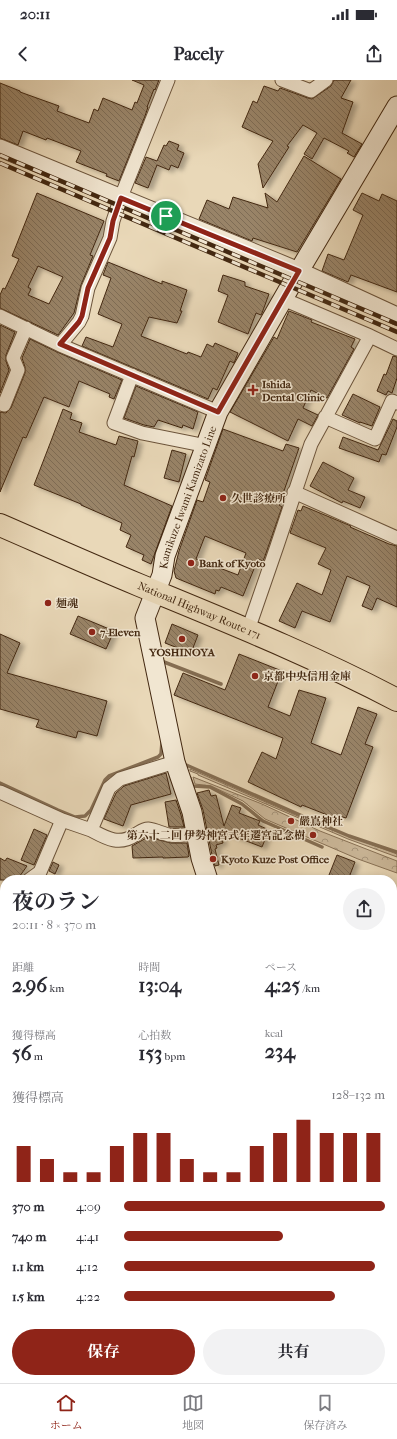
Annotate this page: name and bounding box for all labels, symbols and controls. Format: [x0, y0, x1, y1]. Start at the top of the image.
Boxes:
text: 20:11 [20, 5, 50, 23]
icon: back [12, 43, 34, 65]
icon: share [363, 43, 385, 65]
text: Pacely [174, 44, 223, 65]
pin [149, 199, 183, 233]
icon: arrive [155, 205, 177, 227]
place label: Ishida Dental Clinic [261, 378, 325, 404]
marker: Ishida Dental Clinic [247, 384, 259, 396]
street label: Kamikuze Iwami Kamizato Line [157, 424, 220, 570]
place label: 久世診療所 [231, 492, 286, 505]
marker: 久世診療所 [218, 493, 228, 503]
place label: Bank of Kyoto [199, 557, 266, 570]
marker: Bank of Kyoto [186, 558, 196, 568]
street label: National Highway Route 171 [136, 579, 263, 642]
place label: 麺魂 [56, 597, 78, 610]
marker: 麺魂 [43, 598, 53, 608]
place label: 7-Eleven [99, 626, 141, 639]
marker: 7-Eleven [87, 627, 97, 637]
marker: YOSHINOYA [177, 634, 187, 644]
place label: YOSHINOYA [148, 646, 216, 659]
place label: 京都中央信用金庫 [263, 670, 351, 683]
marker: 京都中央信用金庫 [250, 671, 260, 681]
place label: 嚴嶌神社 [299, 815, 343, 828]
marker: 嚴嶌神社 [286, 816, 296, 826]
place label: 第六十二回 伊勢神宮式年遷宮記念樹 [127, 829, 306, 842]
marker: 第六十二回 伊勢神宮式年遷宮記念樹 [308, 830, 318, 840]
place label: Kyoto Kuze Post Office [221, 853, 330, 866]
marker: Kyoto Kuze Post Office [208, 854, 218, 864]
button: share [343, 888, 385, 930]
text: 夜のラン [12, 889, 100, 915]
text: 20:11 · 8 × 370 m [12, 917, 96, 932]
text: 距離 [12, 961, 34, 974]
text: 時間 [138, 961, 160, 974]
text: ペース [265, 961, 297, 974]
text: 2.96 [12, 974, 47, 997]
text: 13:04 [138, 974, 181, 997]
text: 4:25 [265, 974, 300, 997]
text: km [47, 982, 64, 995]
text: /km [300, 982, 320, 995]
text: kcal [265, 1027, 283, 1040]
text: 獲得標高 [12, 1029, 56, 1042]
text: 心拍数 [138, 1029, 171, 1042]
text: 234 [265, 1040, 295, 1063]
text: 56 [12, 1042, 31, 1065]
text: 153 [138, 1042, 162, 1065]
text: m [31, 1050, 43, 1063]
text: bpm [162, 1050, 185, 1063]
text: 128–132 m [331, 1087, 385, 1102]
text: 獲得標高 [12, 1090, 64, 1105]
text: 370 m [12, 1199, 44, 1214]
text: 4:09 [76, 1199, 101, 1214]
text: 740 m [12, 1229, 46, 1244]
text: 4:41 [76, 1229, 99, 1244]
text: 1.1 km [12, 1259, 44, 1274]
text: 4:12 [76, 1259, 98, 1274]
text: 1.5 km [12, 1289, 45, 1304]
text: 4:22 [76, 1289, 100, 1304]
button: 保存 [12, 1329, 195, 1375]
button: 共有 [203, 1329, 385, 1375]
tab: ホーム [50, 1392, 83, 1432]
tab: 地図 [182, 1392, 204, 1432]
tab: 保存済み [303, 1392, 347, 1432]

